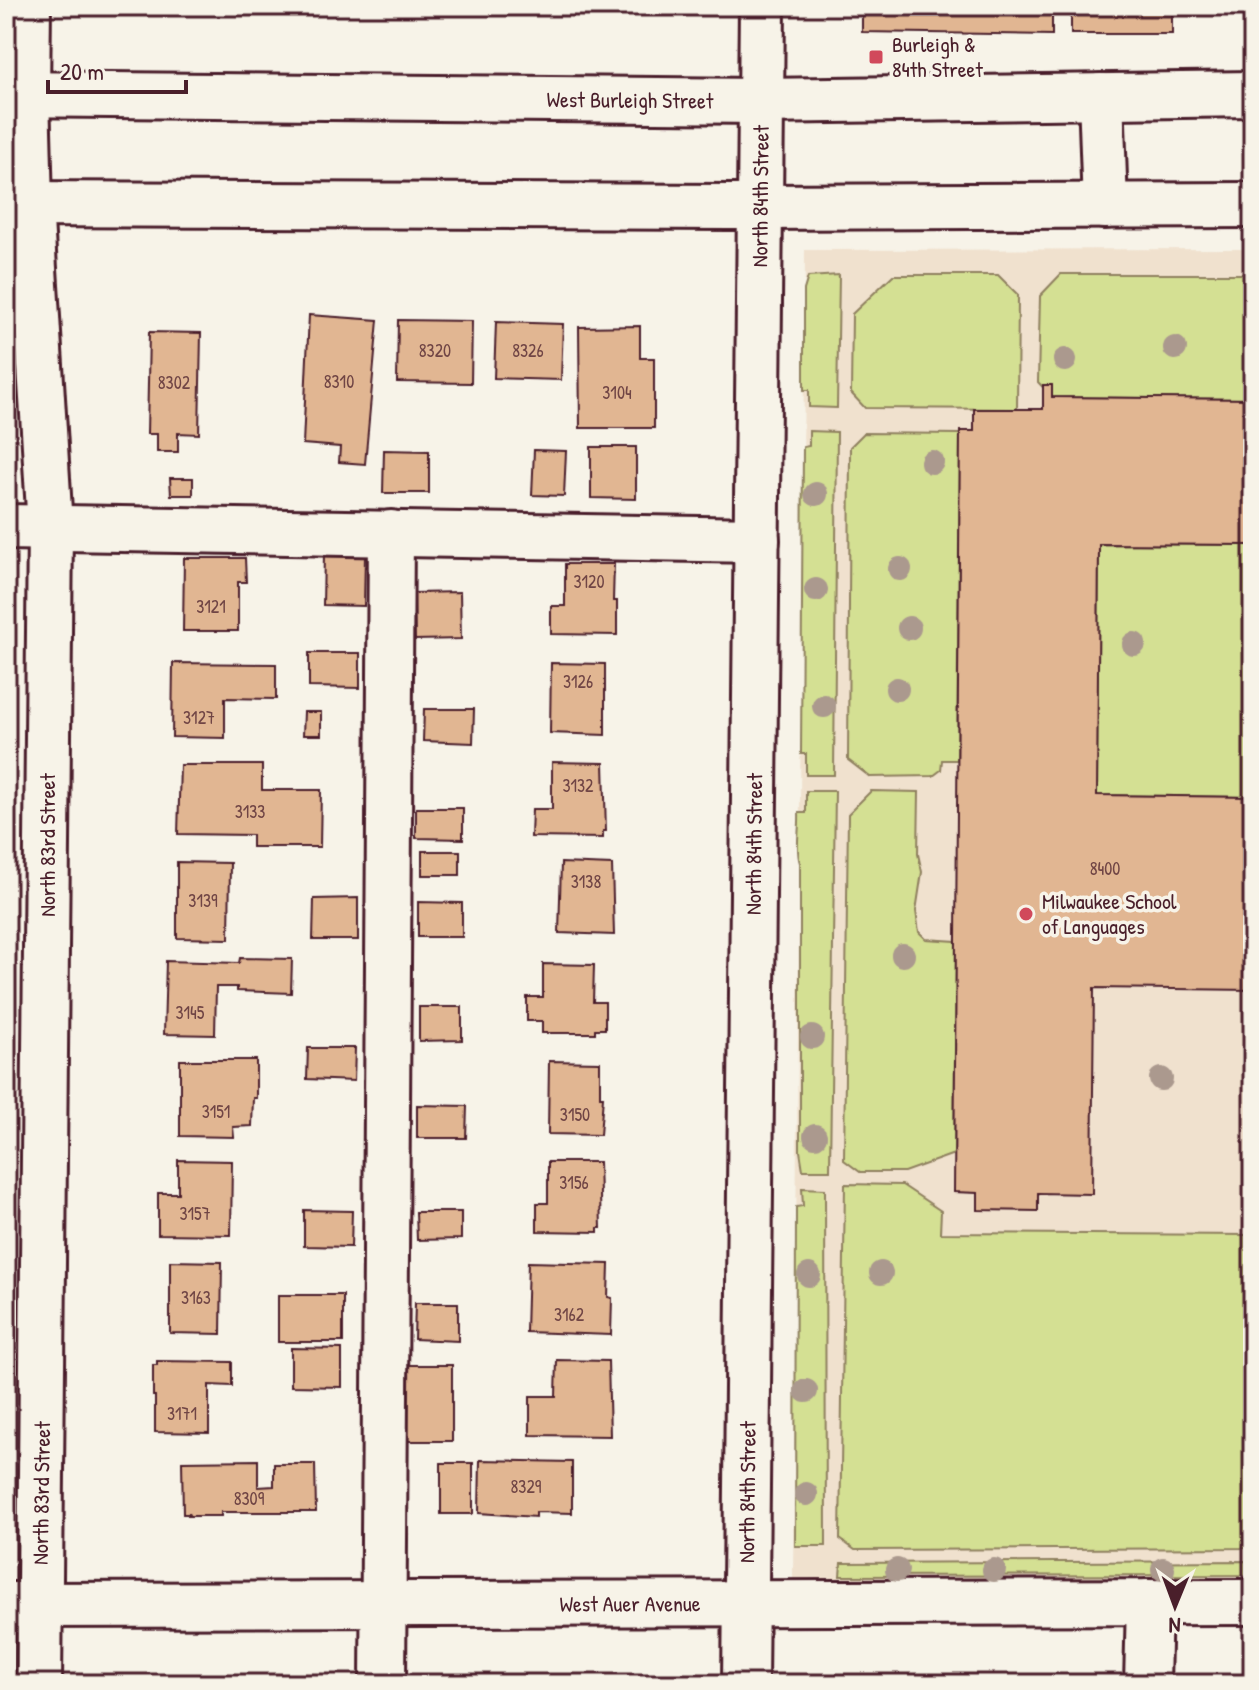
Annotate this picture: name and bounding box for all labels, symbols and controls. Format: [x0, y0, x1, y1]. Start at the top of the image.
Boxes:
place label: Burleigh & 84th Street [892, 29, 983, 84]
scale bar [48, 44, 186, 94]
marker: Burleigh & 84th Street [867, 48, 885, 66]
text: 20 m [60, 55, 104, 87]
street label: West Burleigh Street [546, 84, 714, 116]
street label: North 84th Street [744, 125, 776, 267]
house number: 8320 [419, 338, 451, 363]
house number: 8326 [512, 338, 544, 363]
house number: 8310 [324, 369, 354, 394]
house number: 8302 [158, 370, 191, 395]
house number: 3104 [602, 380, 632, 405]
house number: 3120 [573, 569, 605, 594]
house number: 3121 [196, 594, 226, 619]
house number: 3126 [563, 669, 593, 694]
house number: 3127 [183, 705, 215, 730]
street label: North 83rd Street [32, 773, 62, 917]
house number: 3132 [562, 773, 594, 798]
street label: North 84th Street [738, 773, 769, 915]
house number: 3133 [235, 799, 265, 824]
house number: 8400 [1090, 856, 1120, 881]
house number: 3138 [571, 869, 601, 894]
place label: Milwaukee School of Languages [1042, 886, 1177, 941]
house number: 3139 [188, 888, 218, 913]
marker: Milwaukee School of Languages [1017, 905, 1035, 923]
house number: 3145 [176, 1000, 205, 1025]
house number: 3151 [202, 1099, 230, 1124]
house number: 3150 [560, 1102, 590, 1127]
house number: 3156 [559, 1170, 589, 1195]
house number: 3157 [179, 1201, 211, 1226]
house number: 3163 [181, 1285, 211, 1310]
house number: 3162 [554, 1302, 585, 1327]
house number: 3171 [167, 1401, 197, 1426]
street label: North 84th Street [731, 1420, 763, 1563]
street label: North 83rd Street [25, 1421, 57, 1565]
house number: 8329 [511, 1474, 542, 1499]
house number: 8309 [234, 1486, 265, 1511]
north arrow [1135, 1566, 1215, 1646]
street label: West Auer Avenue [559, 1588, 701, 1619]
text: N [1168, 1611, 1181, 1641]

